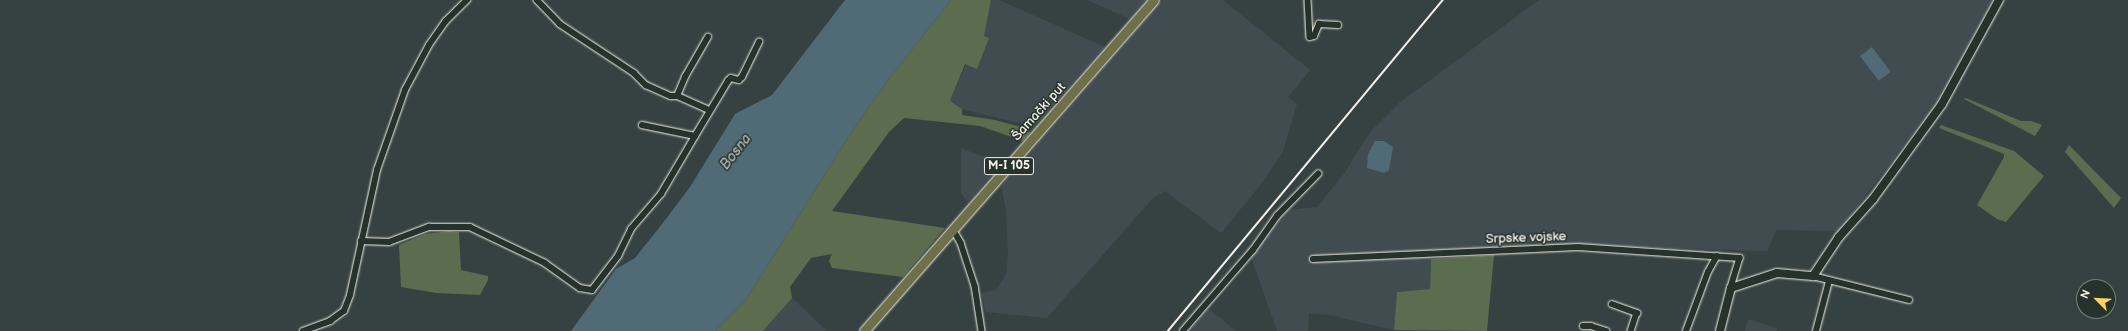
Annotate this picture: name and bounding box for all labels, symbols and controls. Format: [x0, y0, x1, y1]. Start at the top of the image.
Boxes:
street label: Šamački put [1009, 80, 1069, 144]
water label: Bosna [717, 131, 755, 173]
road number: M-I 105 [983, 156, 1035, 176]
street label: Srpske vojske [1485, 229, 1567, 247]
north arrow [2076, 279, 2116, 319]
text: N [2078, 288, 2093, 301]

